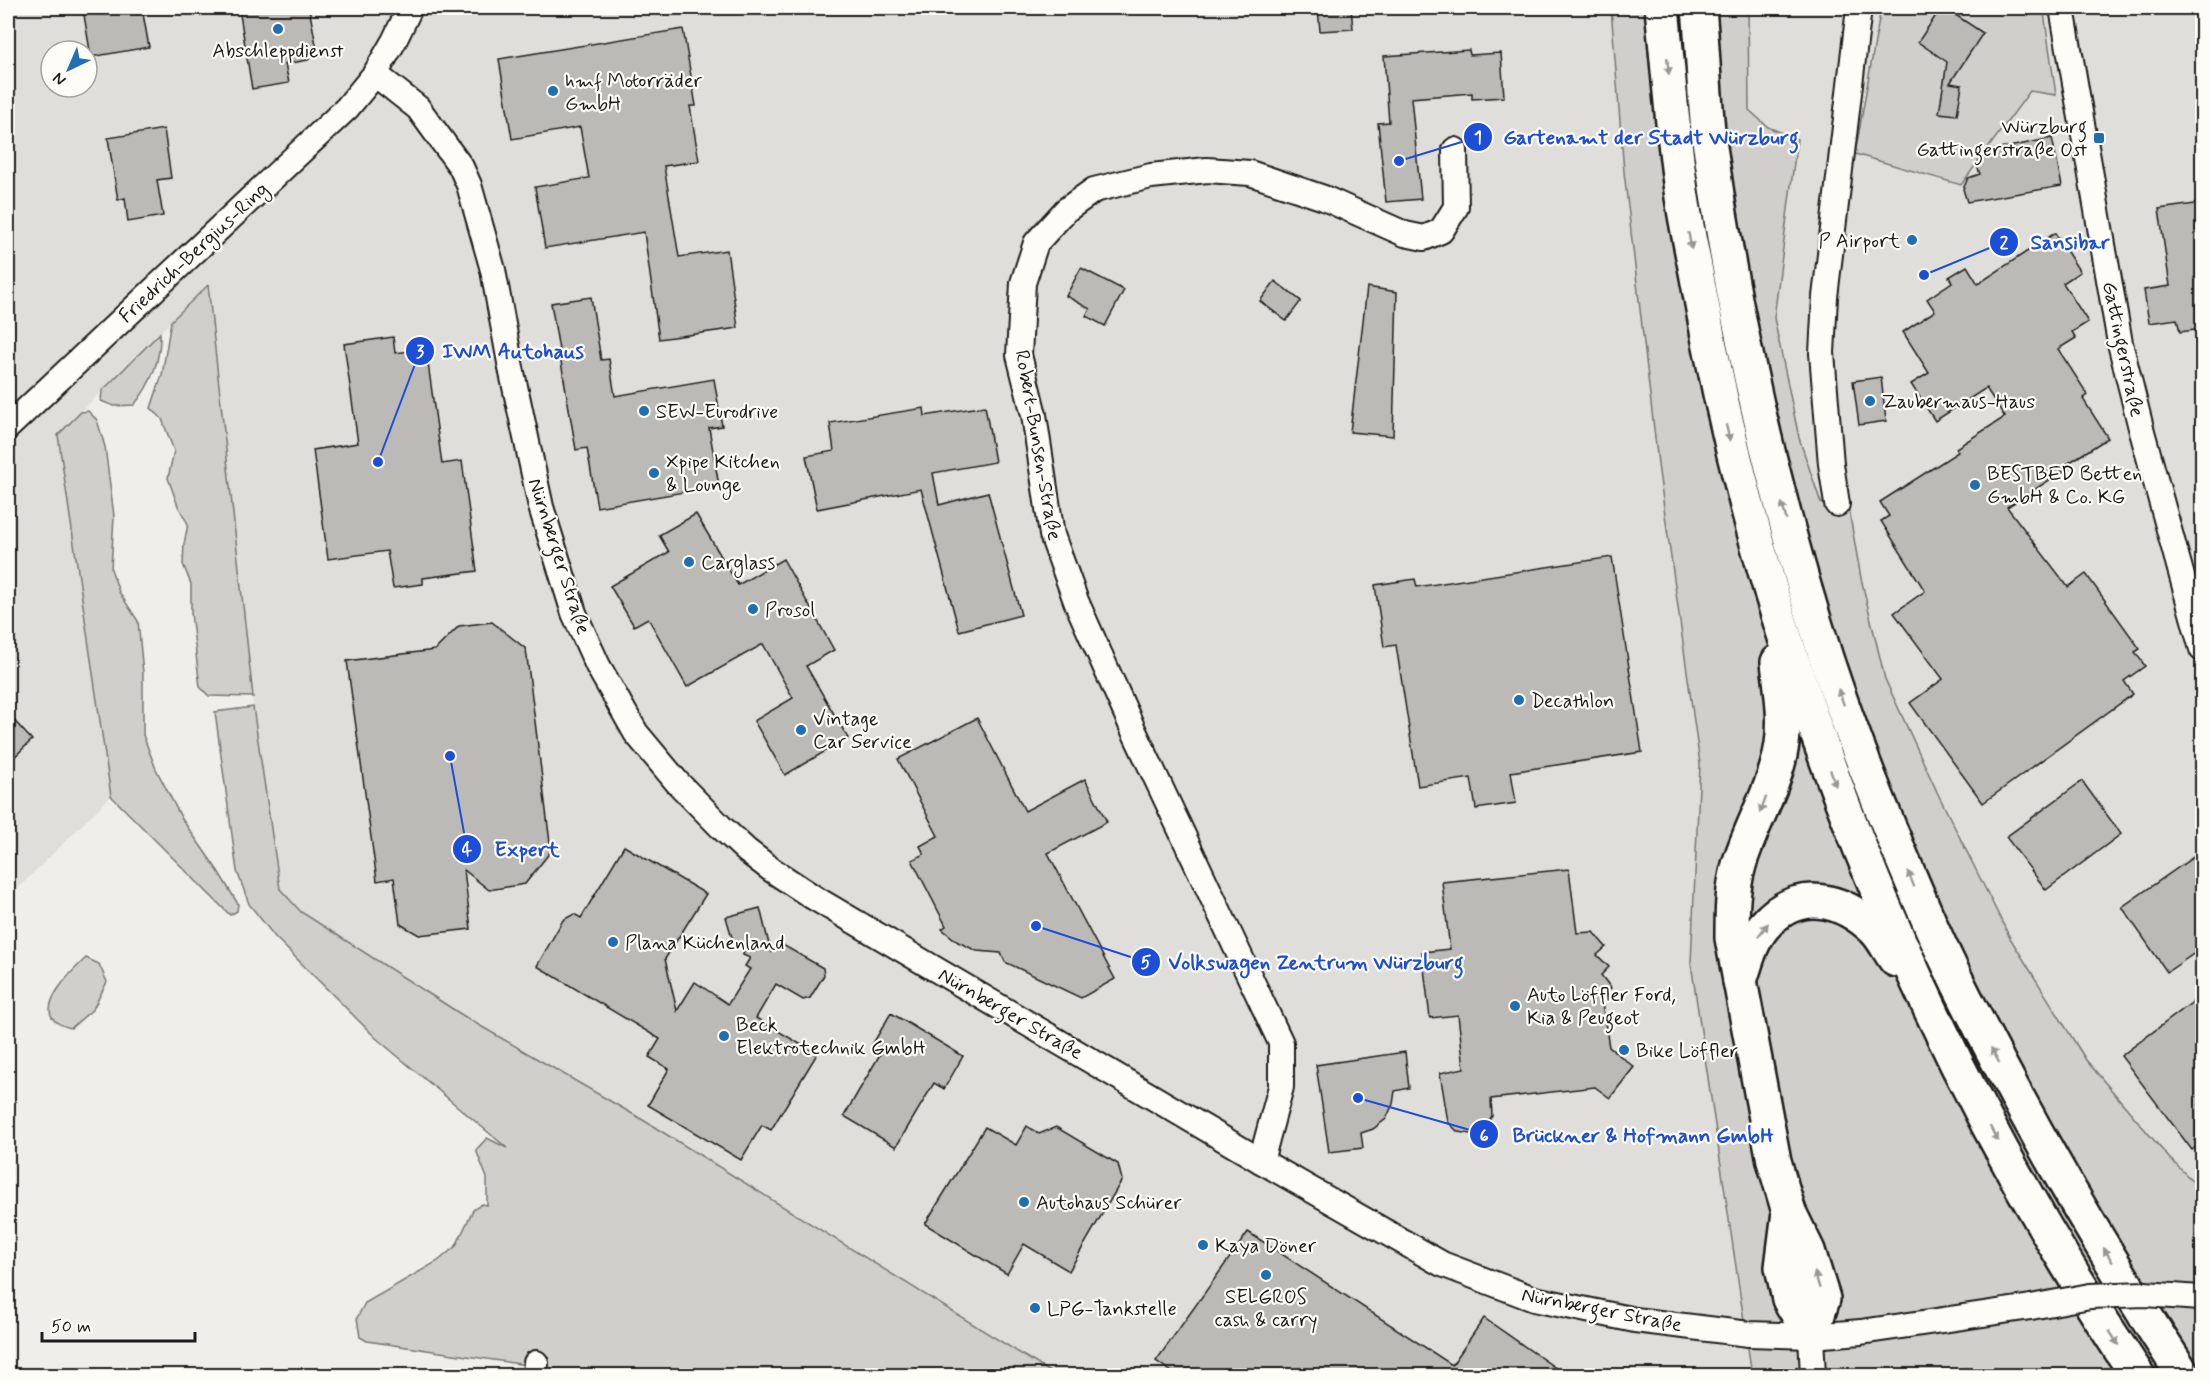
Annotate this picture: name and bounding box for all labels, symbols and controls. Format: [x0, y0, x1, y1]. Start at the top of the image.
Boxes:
marker: Abschleppdienst [271, 22, 285, 36]
place label: Abschleppdienst [212, 38, 344, 65]
north arrow [39, 39, 99, 99]
one-way arrow [1663, 56, 1673, 75]
text: N [48, 67, 71, 90]
place label: hmf Motorräder GmbH [565, 68, 702, 118]
marker: hmf Motorräder GmbH [546, 84, 560, 98]
place label: Würzburg Gattingerstraße Ost [1917, 114, 2087, 166]
callout: Gartenamt der Stadt Würzburg [1463, 117, 1810, 156]
text: Gartenamt der Stadt Würzburg [1503, 124, 1799, 154]
text: 1 [1474, 126, 1482, 150]
marker: Würzburg Gattingerstraße Ost [2092, 131, 2106, 145]
street label: Friedrich-Bergius-Ring [113, 177, 275, 330]
callout: Sansibar [1989, 223, 2122, 262]
place label: P Airport [1818, 228, 1900, 255]
text: Sansibar [2030, 229, 2111, 257]
text: 2 [2000, 231, 2009, 255]
one-way arrow [1686, 232, 1695, 251]
marker: P Airport [1905, 233, 1919, 247]
street label: Gattingerstraße [2093, 279, 2150, 420]
callout: IWM Autohaus [405, 332, 592, 371]
text: IWM Autohaus [442, 338, 585, 366]
text: 3 [416, 340, 425, 364]
street label: Robert-Bunsen-Straße [1007, 348, 1068, 543]
place label: Zaubermaus-Haus [1882, 389, 2035, 416]
marker: Zaubermaus-Haus [1863, 394, 1877, 408]
place label: SEW-Eurodrive [656, 399, 778, 426]
marker: SEW-Eurodrive [637, 404, 651, 418]
one-way arrow [1723, 423, 1733, 442]
place label: Xpipe Kitchen & Lounge [666, 449, 780, 500]
place label: BESTBED Betten GmbH & Co. KG [1987, 461, 2142, 511]
marker: Xpipe Kitchen & Lounge [647, 466, 661, 480]
street label: Nürnberger Straße [519, 475, 597, 639]
marker: BESTBED Betten GmbH & Co. KG [1968, 478, 1982, 492]
one-way arrow [1779, 501, 1788, 519]
place label: Carglass [701, 550, 775, 578]
marker: Carglass [682, 555, 696, 569]
place label: Prosol [765, 597, 815, 624]
marker: Prosol [746, 602, 760, 616]
place label: Decathlon [1531, 688, 1614, 715]
one-way arrow [1835, 688, 1845, 706]
marker: Decathlon [1512, 693, 1526, 707]
place label: Vintage Car Service [813, 706, 912, 756]
marker: Vintage Car Service [794, 723, 808, 737]
one-way arrow [1828, 769, 1838, 787]
one-way arrow [1758, 797, 1768, 815]
callout: Expert [452, 829, 572, 868]
text: Expert [494, 836, 560, 864]
text: 4 [462, 838, 473, 862]
one-way arrow [1906, 870, 1915, 888]
one-way arrow [1757, 922, 1769, 938]
place label: Plana Küchenland [625, 930, 784, 957]
marker: Plana Küchenland [606, 935, 620, 949]
callout: Volkswagen Zentrum Würzburg [1131, 942, 1471, 981]
text: Volkswagen Zentrum Würzburg [1169, 949, 1464, 979]
text: 5 [1141, 951, 1152, 975]
street label: Nürnberger Straße [932, 962, 1088, 1068]
place label: Auto Löffler Ford, Kia & Peugeot [1527, 982, 1676, 1034]
marker: Auto Löffler Ford, Kia & Peugeot [1508, 999, 1522, 1013]
place label: Beck Elektrotechnik GmbH [736, 1012, 926, 1062]
marker: Beck Elektrotechnik GmbH [717, 1029, 731, 1043]
place label: Bike Löffler [1636, 1038, 1738, 1065]
marker: Bike Löffler [1617, 1043, 1631, 1057]
one-way arrow [1990, 1046, 2000, 1063]
callout: Brückner & Hofmann GmbH [1469, 1115, 1786, 1154]
text: Brückner & Hofmann GmbH [1512, 1122, 1774, 1150]
text: 6 [1479, 1124, 1489, 1148]
one-way arrow [1989, 1125, 1999, 1142]
place label: Autohaus Schürer [1036, 1190, 1182, 1217]
marker: Autohaus Schürer [1017, 1195, 1031, 1209]
place label: Kaya Döner [1215, 1233, 1317, 1260]
marker: Kaya Döner [1196, 1238, 1210, 1252]
one-way arrow [2103, 1247, 2114, 1263]
marker: SELGROS cash & carry [1259, 1268, 1273, 1282]
one-way arrow [1812, 1271, 1821, 1289]
street label: Nürnberger Straße [1519, 1282, 1684, 1341]
place label: SELGROS cash & carry [1215, 1284, 1317, 1334]
place label: LPG-Tankstelle [1047, 1296, 1177, 1323]
marker: LPG-Tankstelle [1028, 1301, 1042, 1315]
scale bar [42, 1305, 195, 1343]
text: 50 m [51, 1315, 91, 1339]
one-way arrow [2108, 1330, 2119, 1346]

